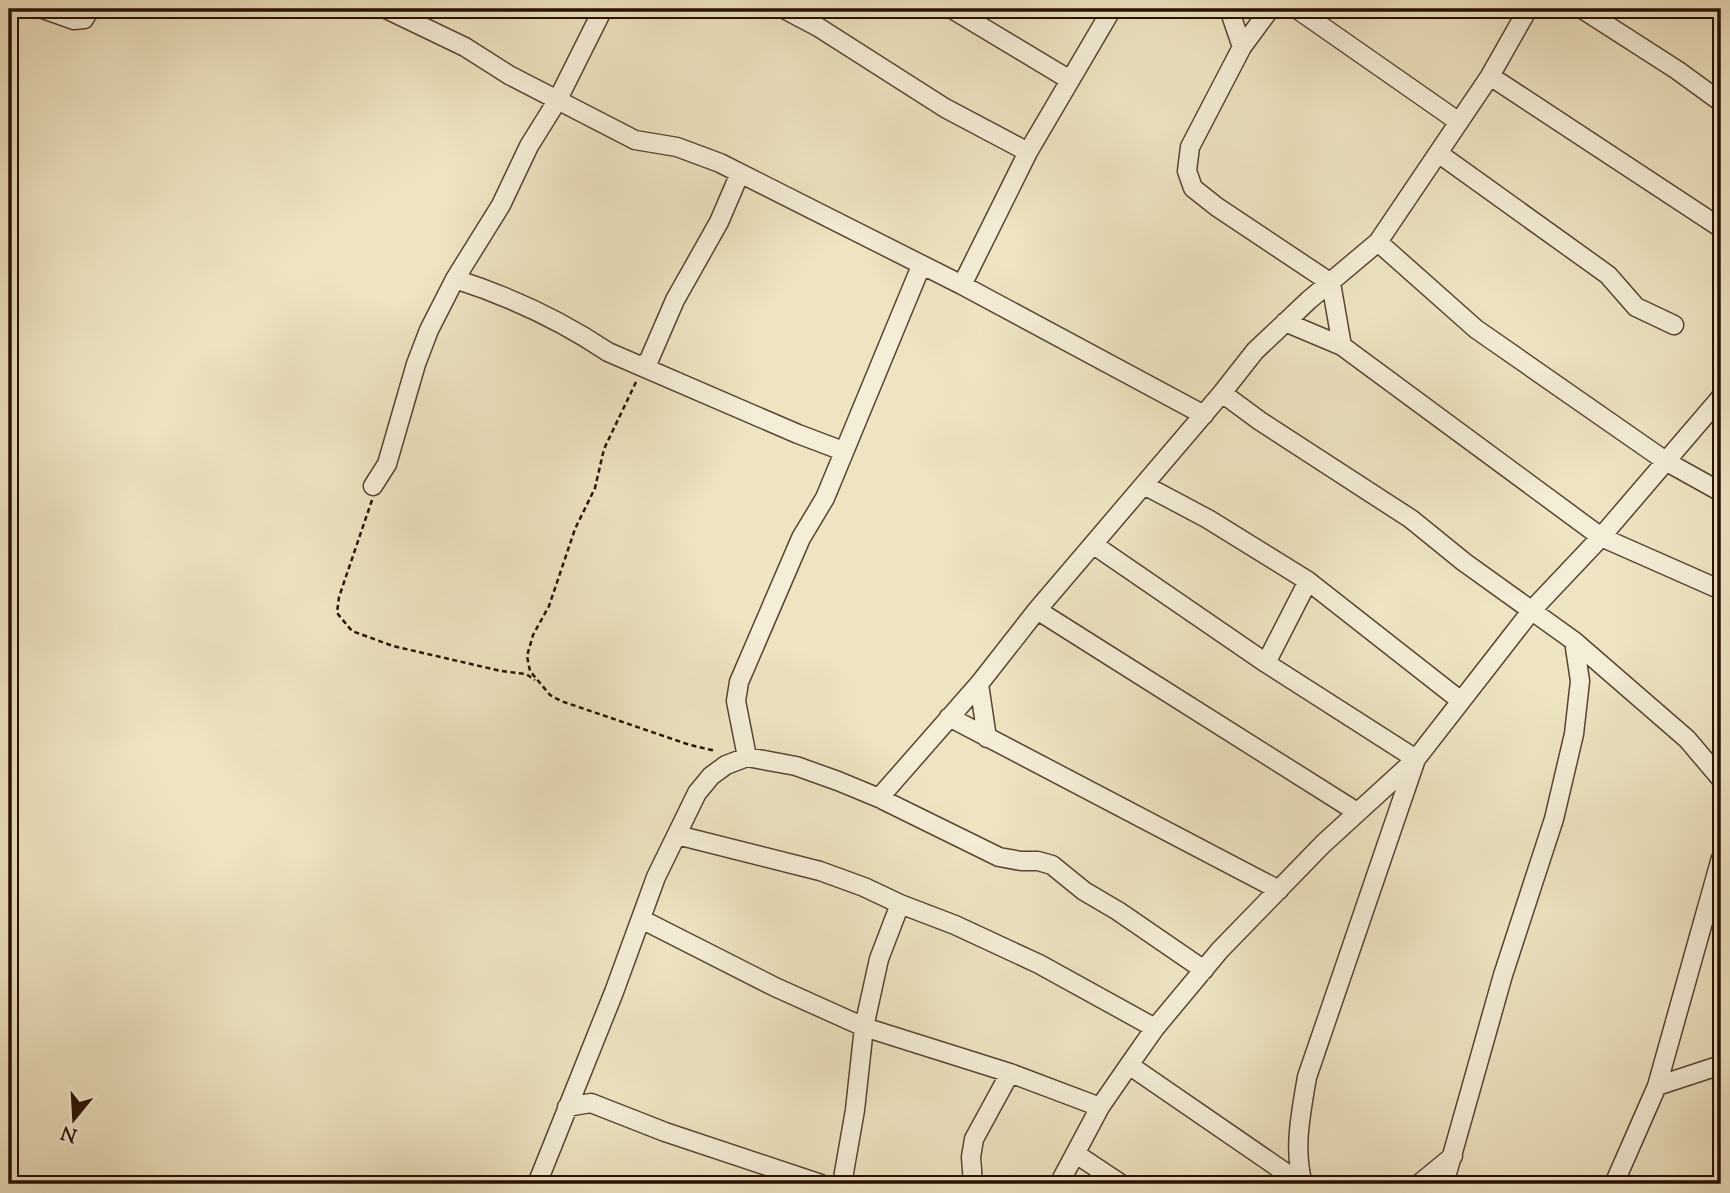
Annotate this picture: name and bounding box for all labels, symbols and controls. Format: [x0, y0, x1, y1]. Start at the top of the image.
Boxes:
north arrow [38, 1084, 108, 1154]
text: N [58, 1118, 81, 1148]

